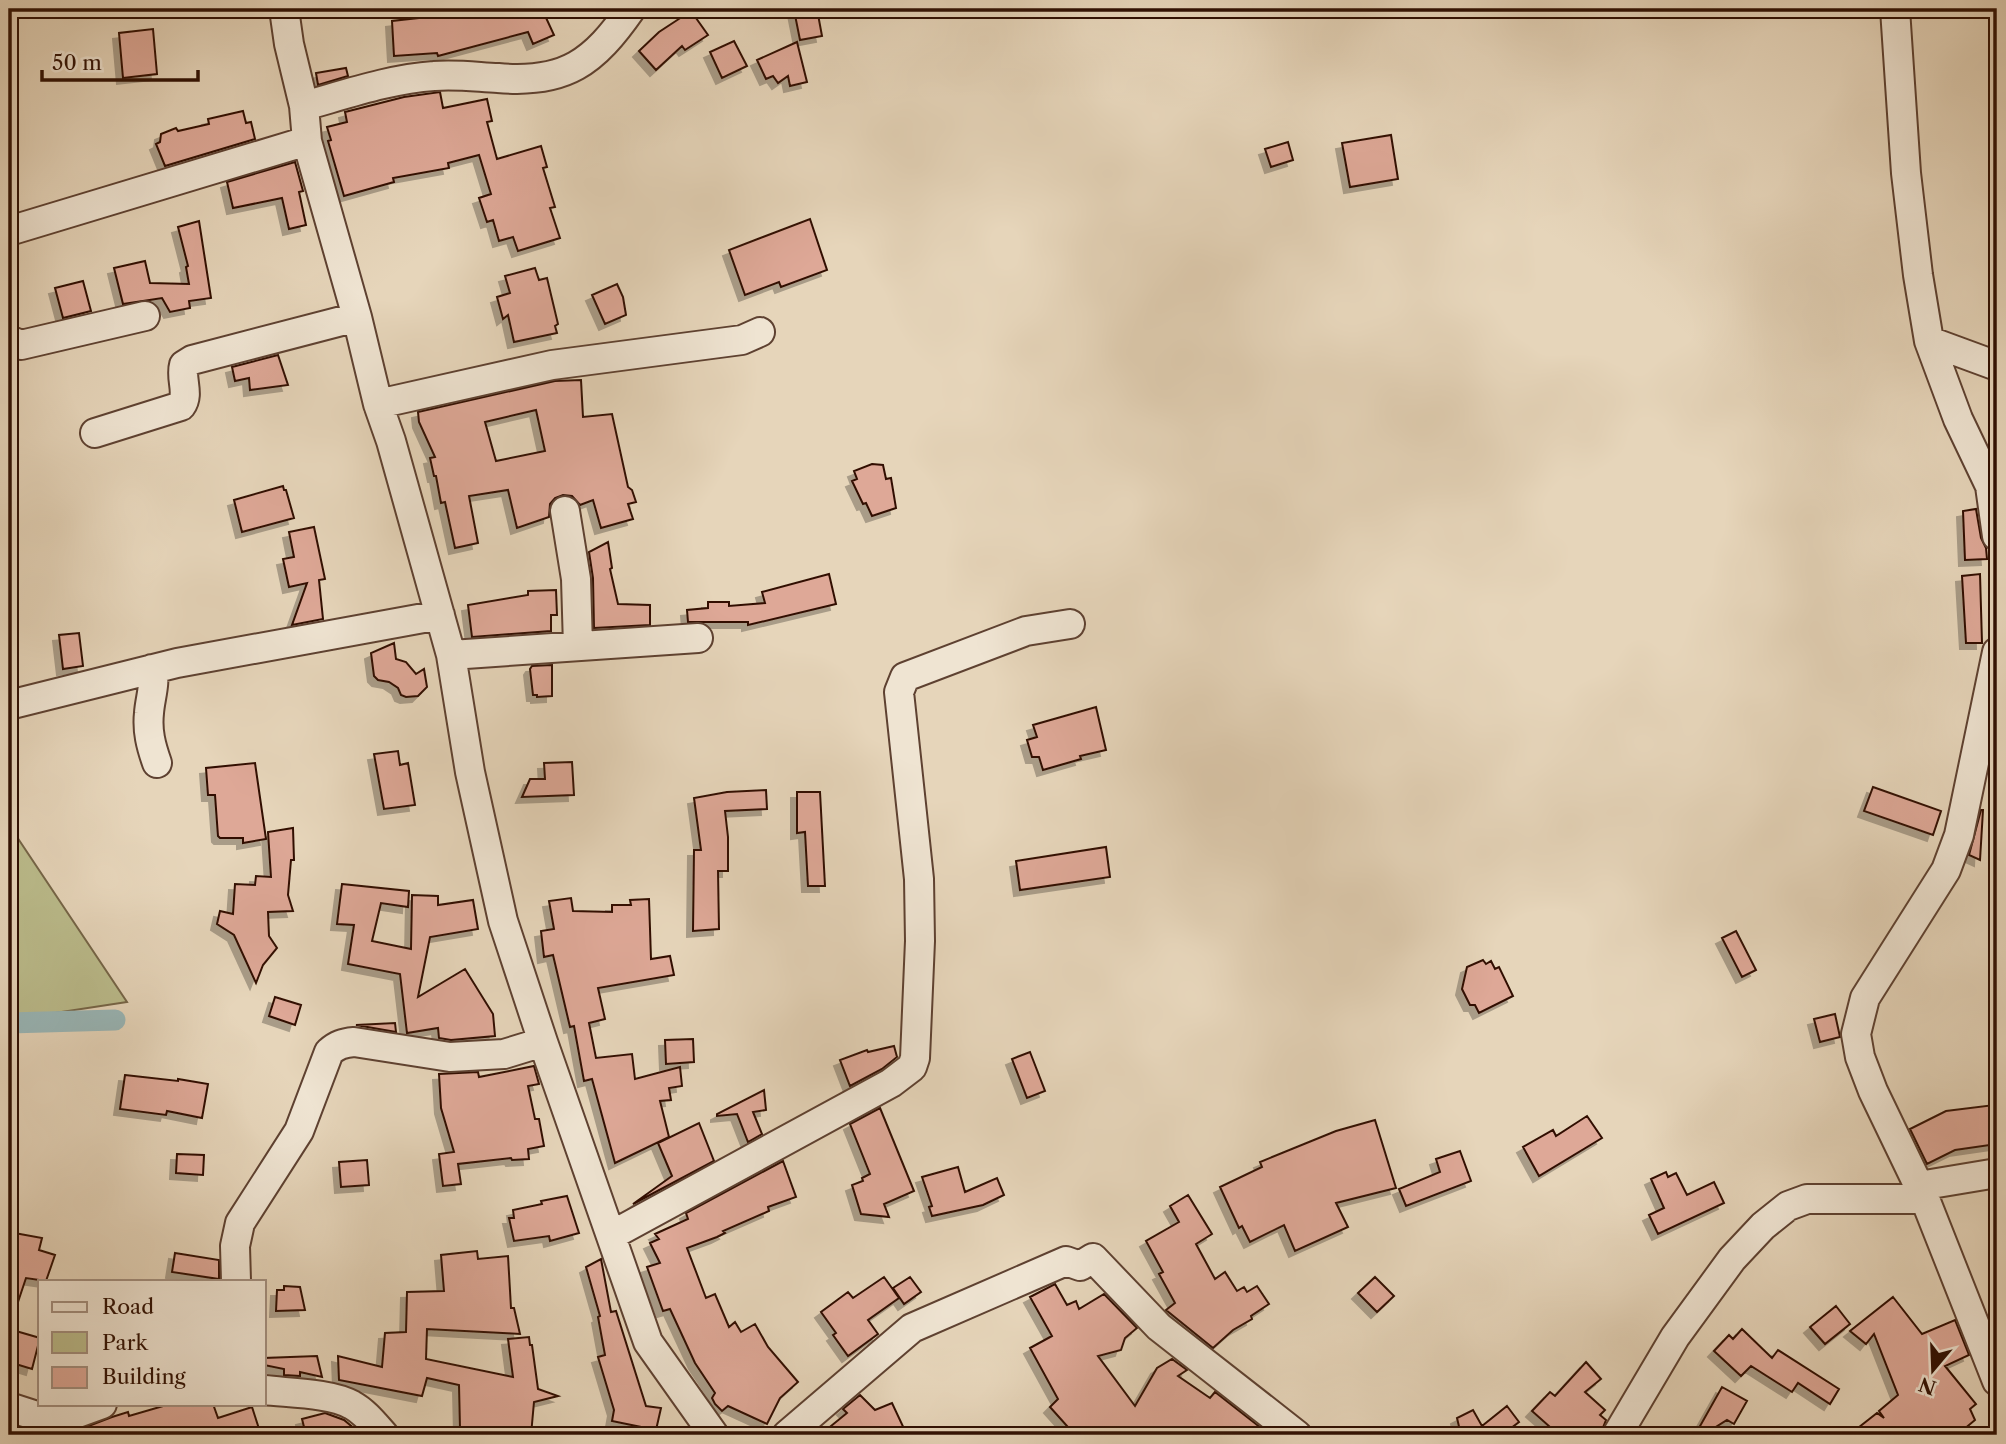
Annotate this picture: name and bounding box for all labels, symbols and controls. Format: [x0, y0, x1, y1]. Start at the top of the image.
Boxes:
scale bar [42, 38, 198, 82]
text: 50 m [52, 50, 102, 75]
legend [38, 1280, 266, 1406]
text: Road [102, 1294, 154, 1319]
text: Park [102, 1330, 148, 1355]
north arrow [1898, 1336, 1968, 1406]
text: Building [102, 1364, 187, 1389]
text: N [1916, 1372, 1939, 1399]

